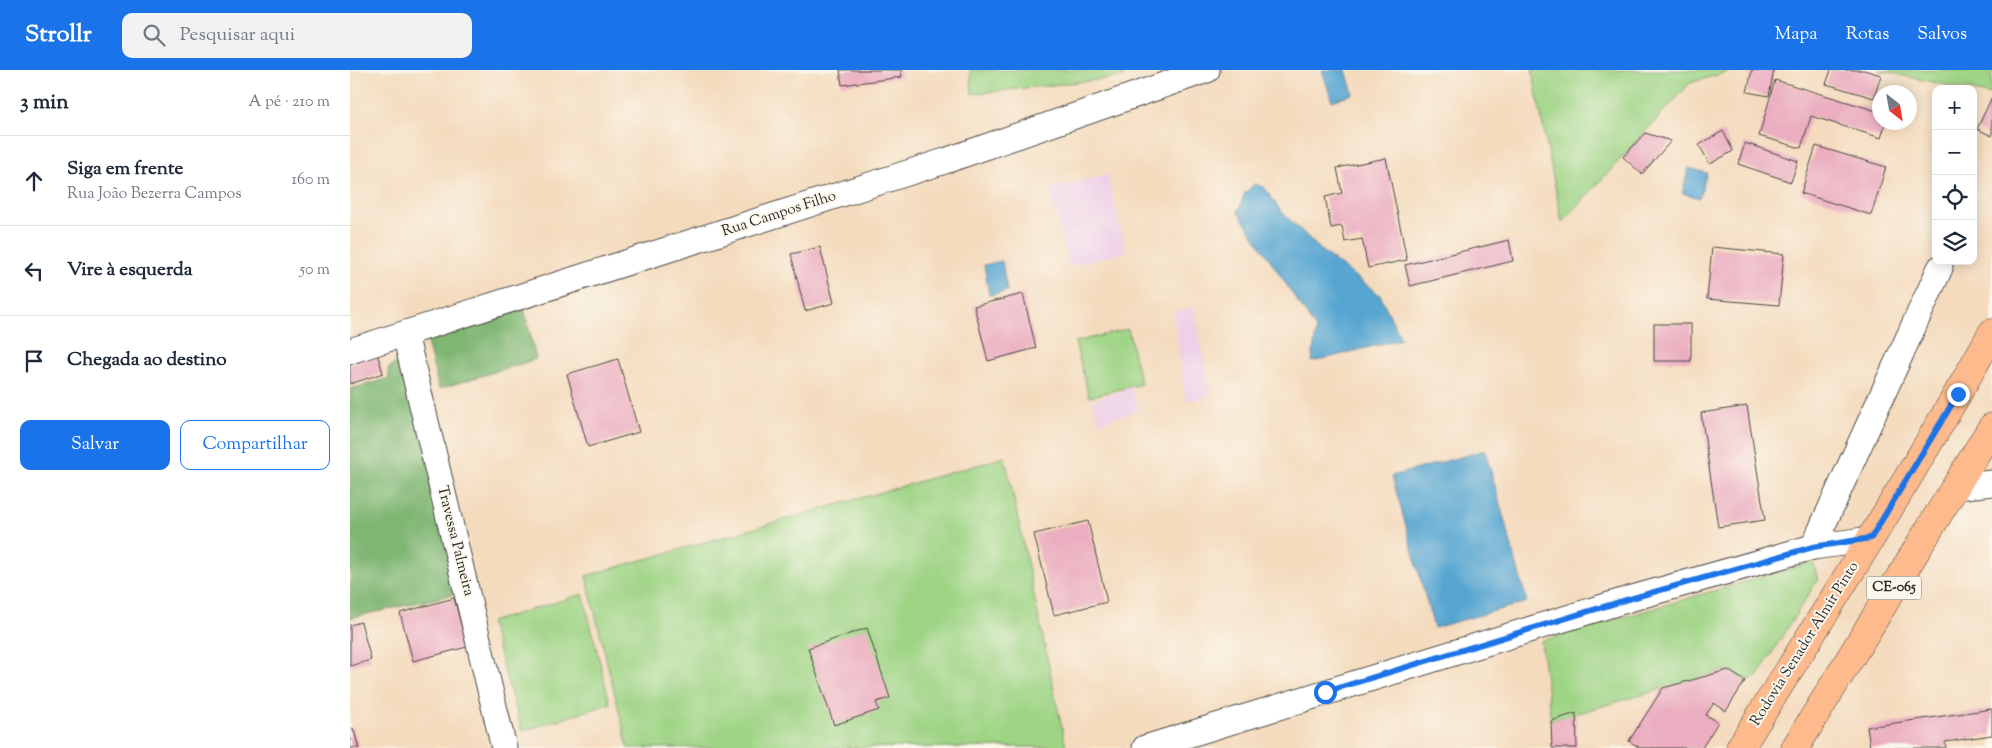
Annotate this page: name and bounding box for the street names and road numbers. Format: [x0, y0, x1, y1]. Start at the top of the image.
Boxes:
street label: Rua Campos Filho [719, 186, 839, 242]
street label: Travessa Palmeira [431, 484, 479, 599]
street label: Rodovia Senador Almir Pinto [1746, 558, 1864, 730]
road number: CE-065 [1866, 576, 1922, 600]

